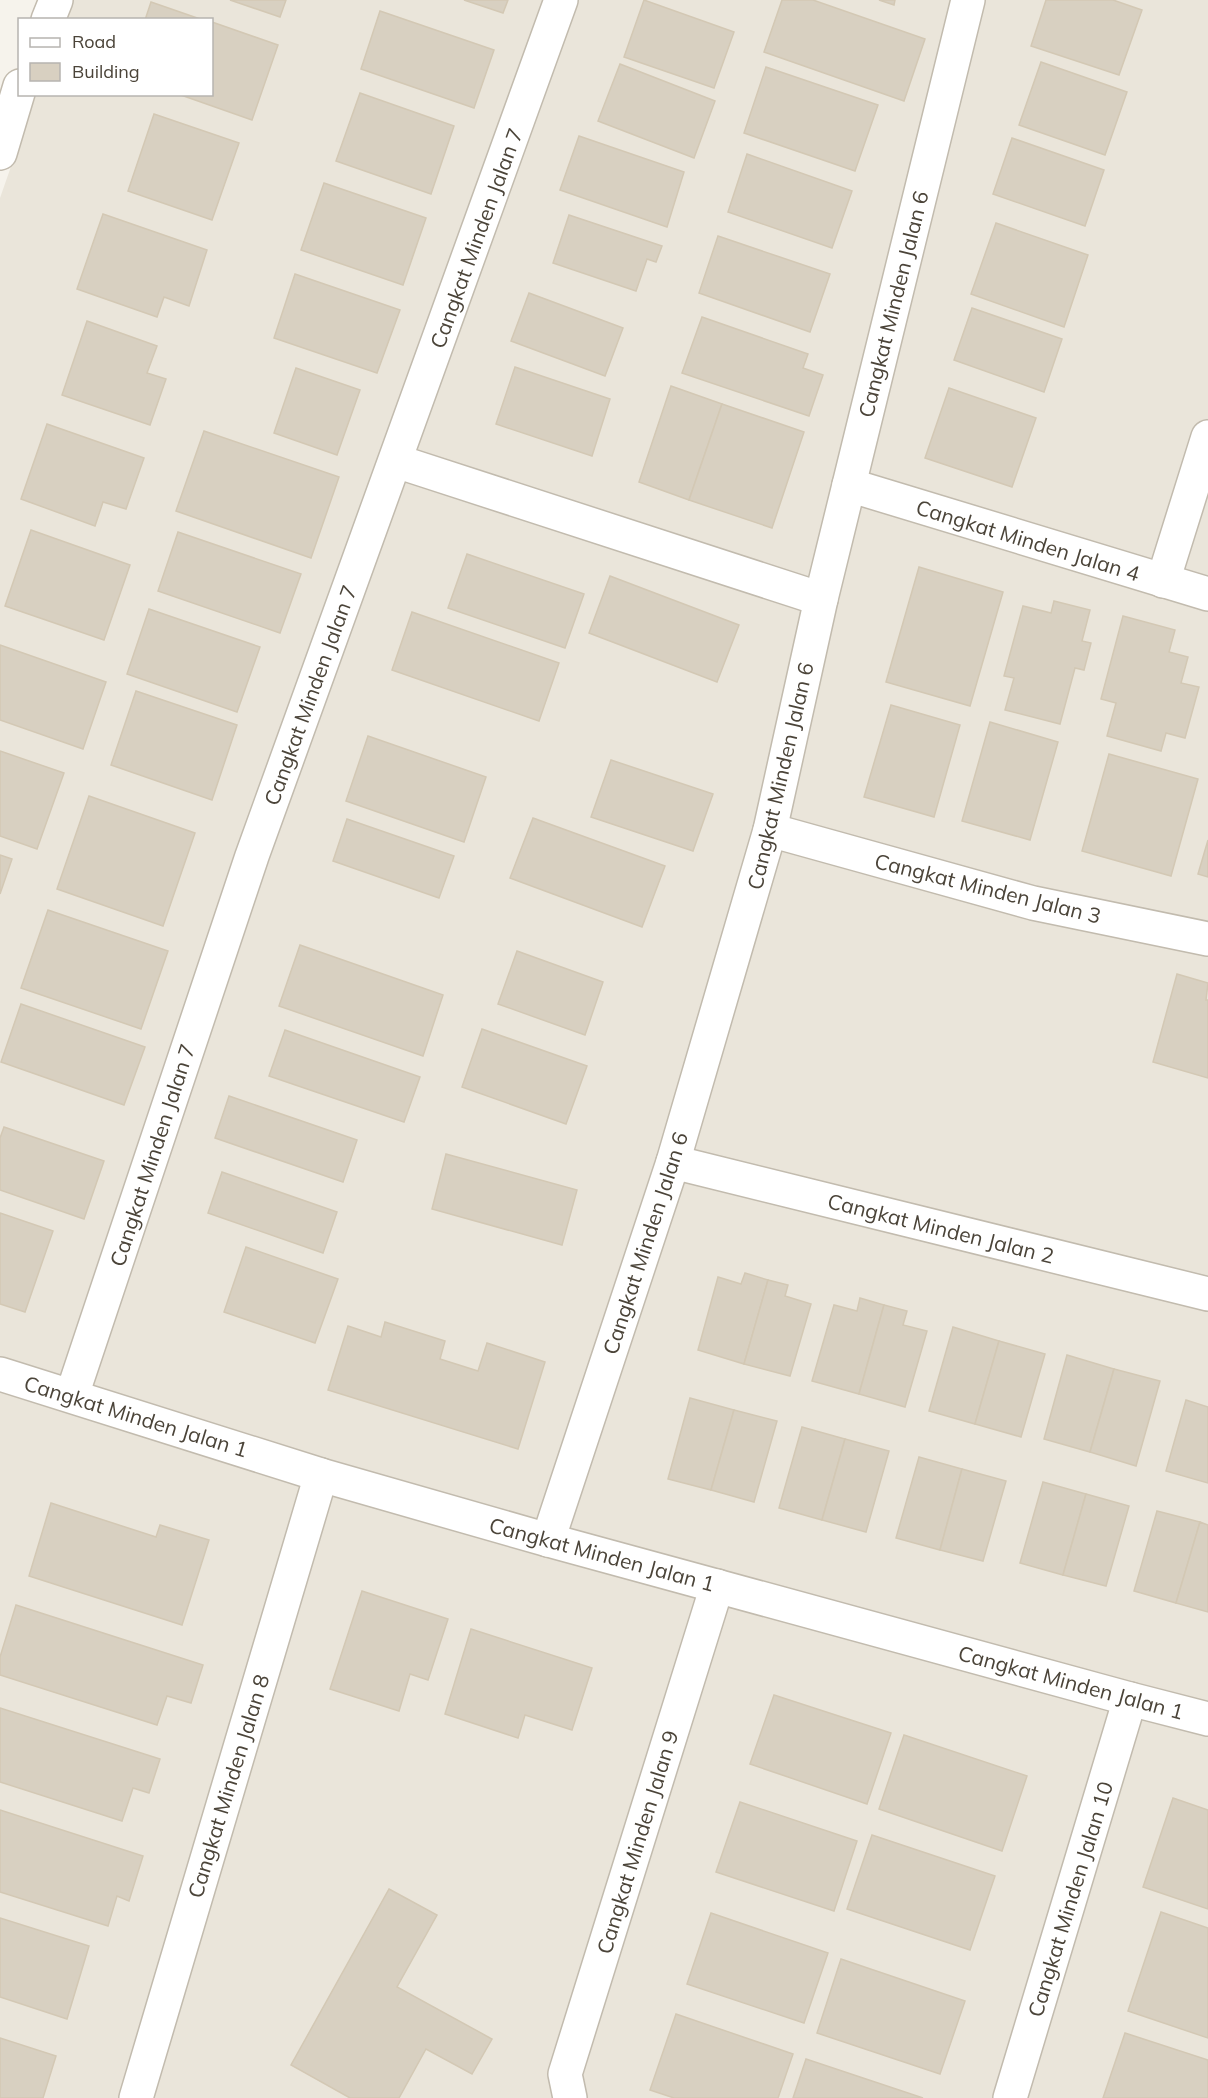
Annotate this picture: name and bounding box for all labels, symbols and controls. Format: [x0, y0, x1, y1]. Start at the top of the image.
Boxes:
legend [18, 18, 213, 96]
text: Road [72, 30, 116, 53]
text: Building [72, 60, 140, 83]
street label: Cangkat Minden Jalan 7 [424, 124, 528, 352]
street label: Cangkat Minden Jalan 6 [852, 188, 934, 420]
street label: Cangkat Minden Jalan 4 [913, 494, 1143, 587]
street label: Cangkat Minden Jalan 7 [258, 581, 362, 809]
street label: Cangkat Minden Jalan 6 [741, 660, 819, 892]
street label: Cangkat Minden Jalan 3 [872, 847, 1104, 929]
street label: Cangkat Minden Jalan 7 [104, 1040, 200, 1270]
street label: Cangkat Minden Jalan 6 [597, 1128, 693, 1358]
street label: Cangkat Minden Jalan 2 [825, 1187, 1057, 1269]
street label: Cangkat Minden Jalan 1 [21, 1370, 251, 1462]
street label: Cangkat Minden Jalan 1 [486, 1511, 718, 1597]
street label: Cangkat Minden Jalan 1 [955, 1639, 1187, 1725]
street label: Cangkat Minden Jalan 8 [182, 1671, 274, 1901]
street label: Cangkat Minden Jalan 9 [591, 1727, 683, 1957]
street label: Cangkat Minden Jalan 10 [1022, 1778, 1118, 2020]

